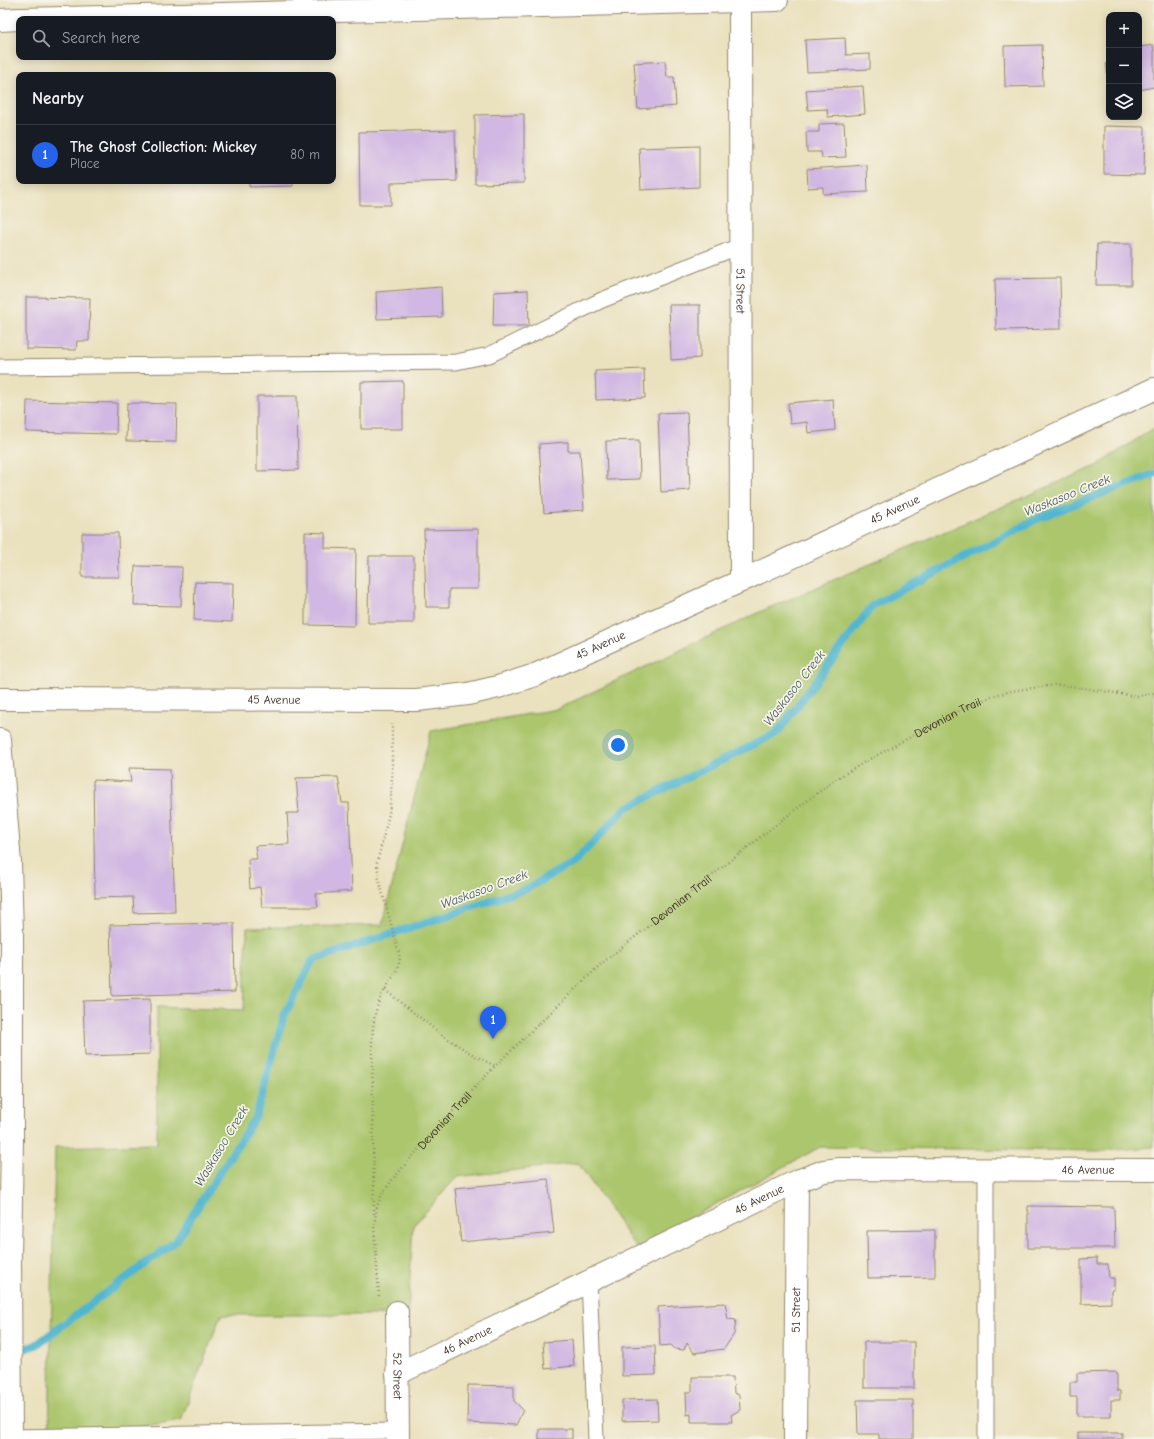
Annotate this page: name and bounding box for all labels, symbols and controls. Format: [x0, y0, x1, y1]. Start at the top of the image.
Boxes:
map controls [1106, 12, 1142, 120]
button: + [1106, 12, 1142, 48]
search box [16, 16, 336, 60]
icon: search [30, 27, 52, 49]
text: Search here [62, 29, 140, 47]
button: − [1106, 48, 1142, 84]
button: layers [1106, 84, 1142, 120]
text: Nearby [32, 89, 83, 108]
text: The Ghost Collection: Mickey [70, 138, 257, 156]
text: 1 [42, 147, 48, 162]
text: 80 m [290, 147, 320, 162]
text: Place [70, 156, 100, 171]
street label: 51 Street [733, 268, 748, 314]
water label: Waskasoo Creek [1022, 471, 1113, 519]
street label: 45 Avenue [868, 492, 922, 527]
street label: 45 Avenue [573, 628, 627, 662]
water label: Waskasoo Creek [760, 647, 828, 729]
street label: 45 Avenue [248, 693, 300, 707]
street label: Devonian Trail [912, 695, 983, 741]
your location [608, 735, 628, 755]
water label: Waskasoo Creek [438, 866, 530, 912]
street label: Devonian Trail [648, 872, 714, 928]
pin: 1 [480, 1006, 506, 1039]
street label: Devonian Trail [415, 1089, 475, 1152]
water label: Waskasoo Creek [191, 1102, 251, 1189]
street label: 46 Avenue [1061, 1163, 1114, 1177]
street label: 46 Avenue [732, 1182, 786, 1217]
street label: 51 Street [789, 1287, 803, 1333]
street label: 46 Avenue [440, 1322, 494, 1358]
street label: 52 Street [390, 1352, 405, 1400]

